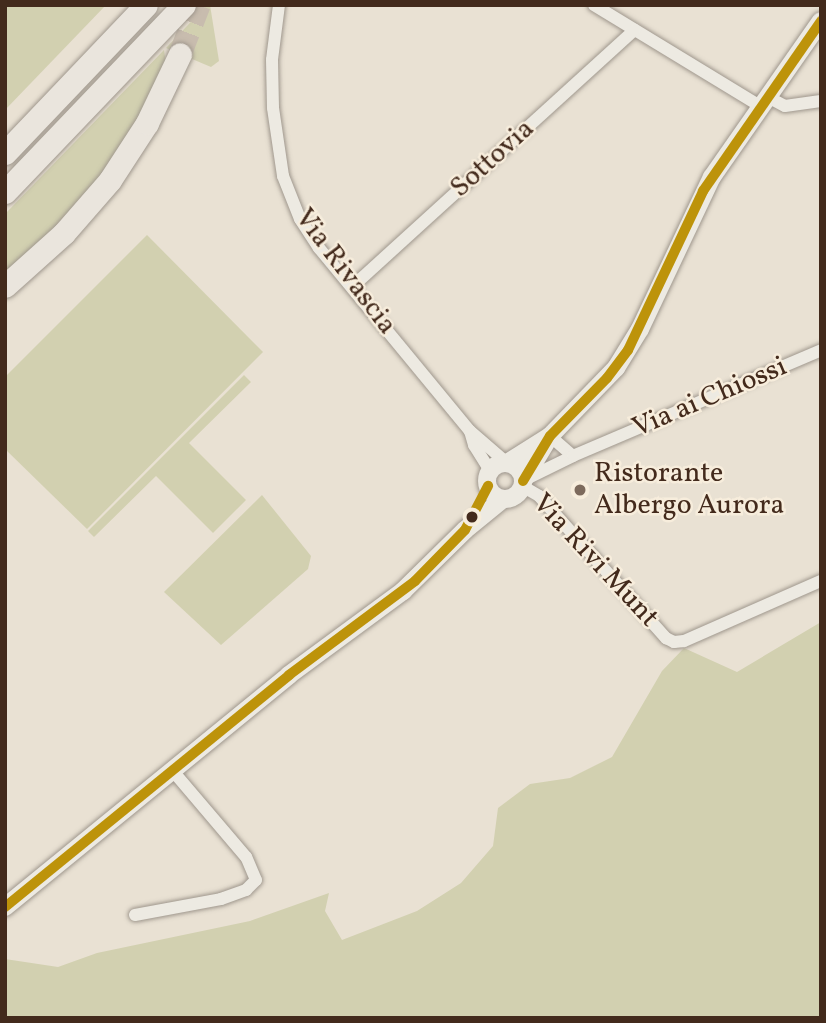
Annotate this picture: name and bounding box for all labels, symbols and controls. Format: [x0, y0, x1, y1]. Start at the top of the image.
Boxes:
street label: Sottovia [444, 113, 542, 205]
street label: Via Rivascia [287, 202, 403, 342]
street label: Via ai Chiossi [628, 350, 792, 446]
place label: Ristorante Albergo Aurora [594, 457, 784, 523]
marker: Ristorante Albergo Aurora [572, 482, 588, 498]
street label: Via Rivi Munt [525, 487, 665, 635]
unlabelled marker [465, 510, 479, 524]

